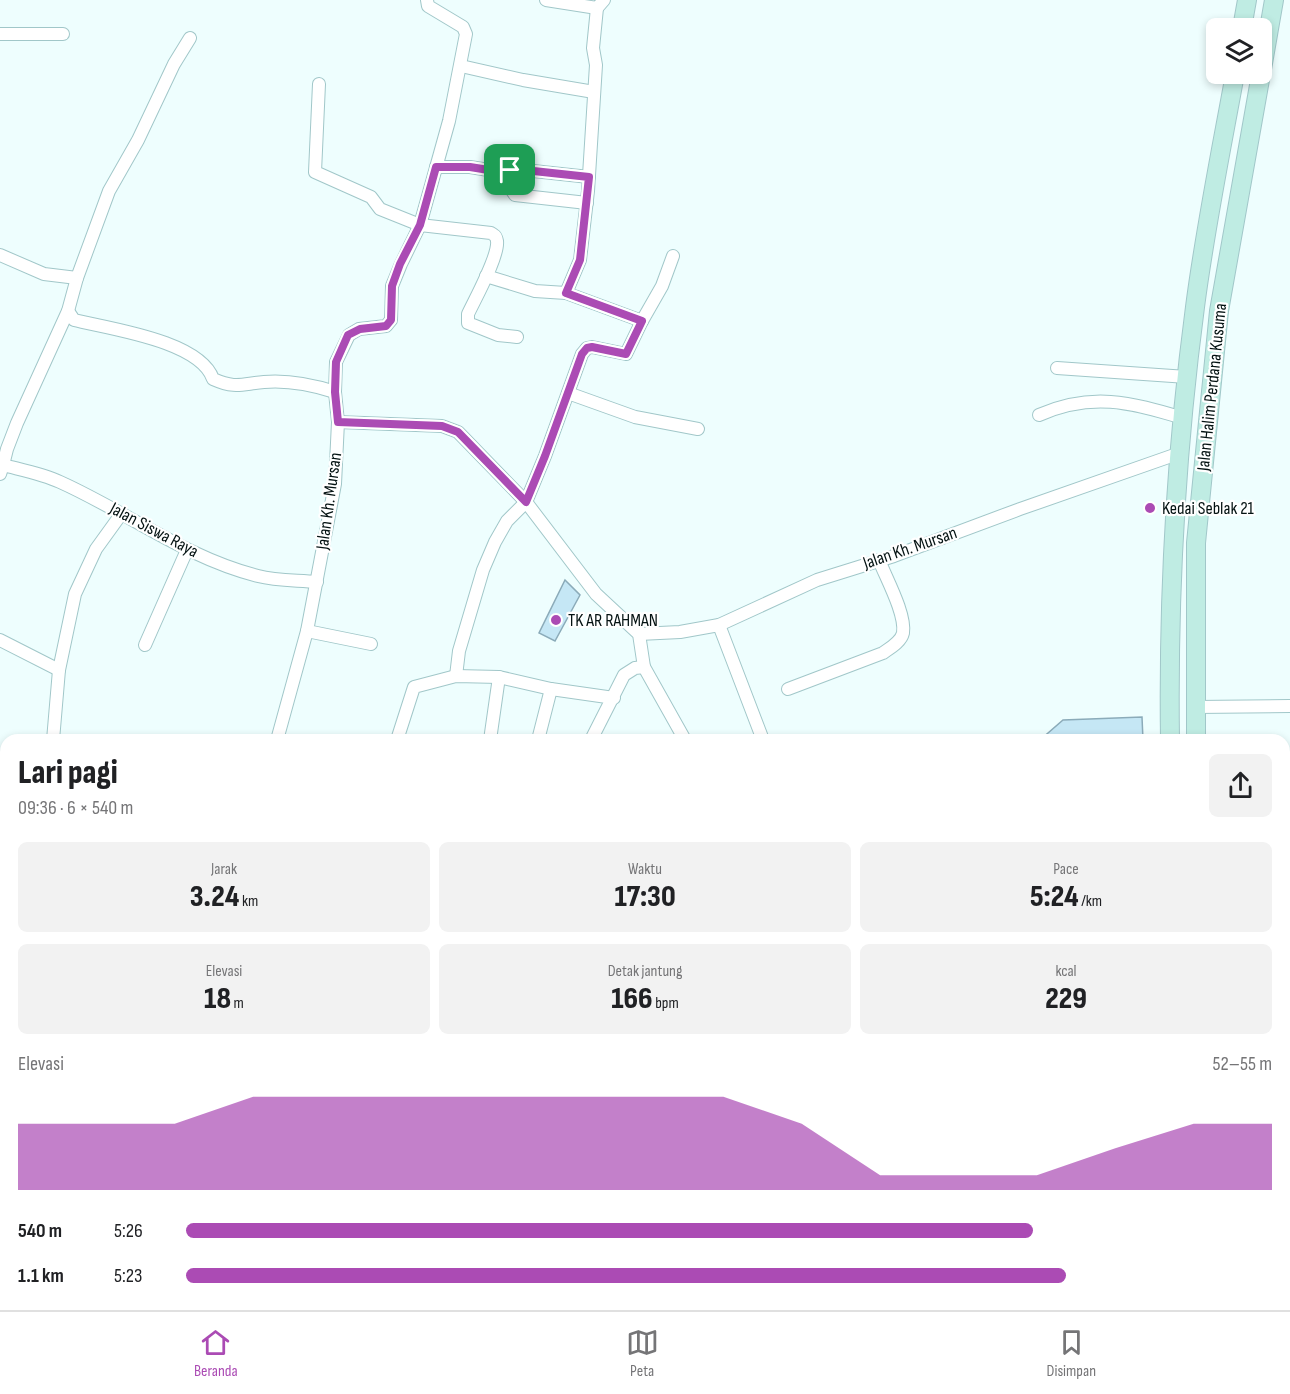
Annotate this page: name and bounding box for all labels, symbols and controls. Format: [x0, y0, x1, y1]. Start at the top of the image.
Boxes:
map controls [1206, 18, 1272, 84]
button: layers [1206, 18, 1272, 84]
pin [484, 144, 535, 195]
icon: arrive [493, 153, 526, 186]
street label: Jalan Halim Perdana Kusuma [1193, 302, 1231, 473]
street label: Jalan Kh. Mursan [312, 451, 346, 552]
street label: Jalan Siswa Raya [105, 497, 202, 562]
place label: Kedai Seblak 21 [1162, 498, 1255, 519]
marker: Kedai Seblak 21 [1143, 501, 1157, 515]
street label: Jalan Kh. Mursan [859, 522, 960, 574]
place label: TK AR RAHMAN [568, 610, 658, 631]
marker: TK AR RAHMAN [549, 613, 563, 627]
text: Lari pagi [18, 753, 118, 793]
button: share [1209, 754, 1272, 817]
text: 09:36 · 6 × 540 m [18, 796, 133, 820]
text: Jarak [211, 860, 237, 879]
text: Waktu [628, 860, 662, 879]
text: Pace [1053, 860, 1079, 879]
text: 3.24 [190, 879, 239, 915]
text: 17:30 [614, 879, 676, 915]
text: 5:24 [1030, 879, 1079, 915]
text: km [239, 892, 258, 911]
text: /km [1079, 892, 1102, 911]
text: Elevasi [206, 962, 242, 981]
text: Detak jantung [608, 962, 682, 981]
text: kcal [1055, 962, 1077, 981]
text: 18 [204, 981, 231, 1017]
text: 166 [611, 981, 653, 1017]
text: 229 [1045, 981, 1087, 1017]
text: m [231, 994, 244, 1013]
text: bpm [653, 994, 679, 1013]
text: Elevasi [18, 1052, 64, 1076]
text: 52–55 m [1213, 1052, 1272, 1076]
text: 540 m [18, 1219, 62, 1243]
text: 5:26 [114, 1219, 143, 1243]
text: 1.1 km [18, 1264, 64, 1288]
text: 5:23 [114, 1264, 142, 1288]
tab: Beranda [194, 1326, 238, 1381]
tab: Peta [626, 1326, 659, 1381]
tab: Disimpan [1047, 1326, 1096, 1381]

